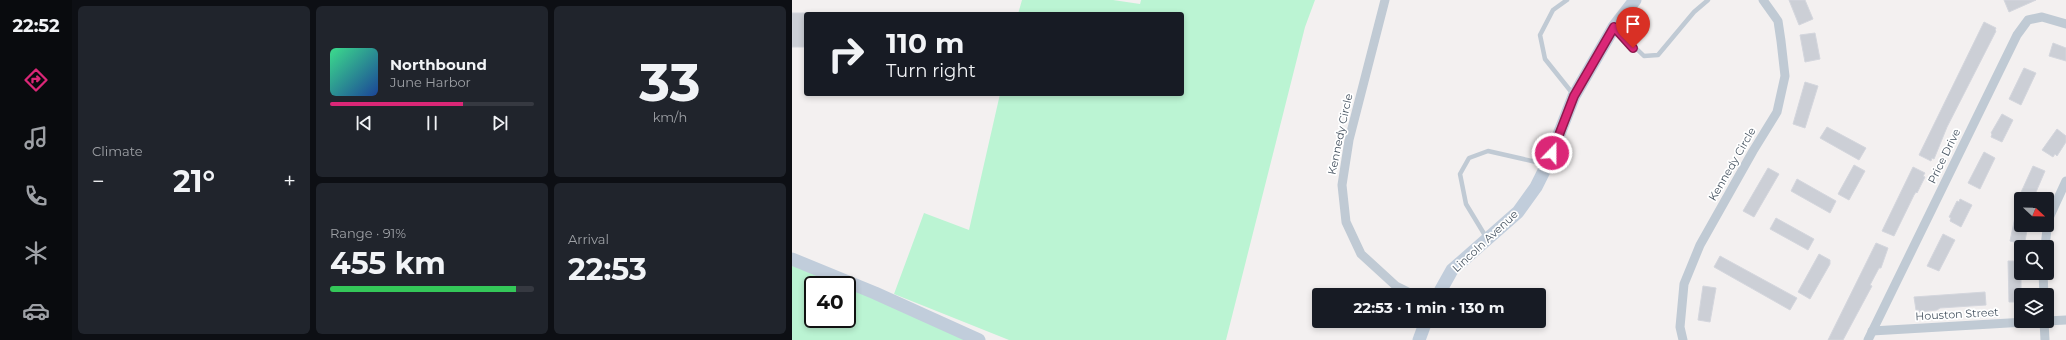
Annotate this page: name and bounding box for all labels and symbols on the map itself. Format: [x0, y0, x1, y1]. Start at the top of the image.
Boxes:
pin [1616, 7.0, 1650, 48]
street label: Kennedy Circle [1325, 92, 1356, 176]
street label: Kennedy Circle [1705, 124, 1759, 203]
street label: Price Drive [1925, 126, 1963, 186]
position arrow [1531, 132, 1573, 174]
north arrow [2014, 192, 2054, 232]
street label: Lincoln Avenue [1449, 207, 1521, 275]
speed limit sign: 40 [804, 276, 856, 328]
street label: Houston Street [1915, 305, 1999, 323]

